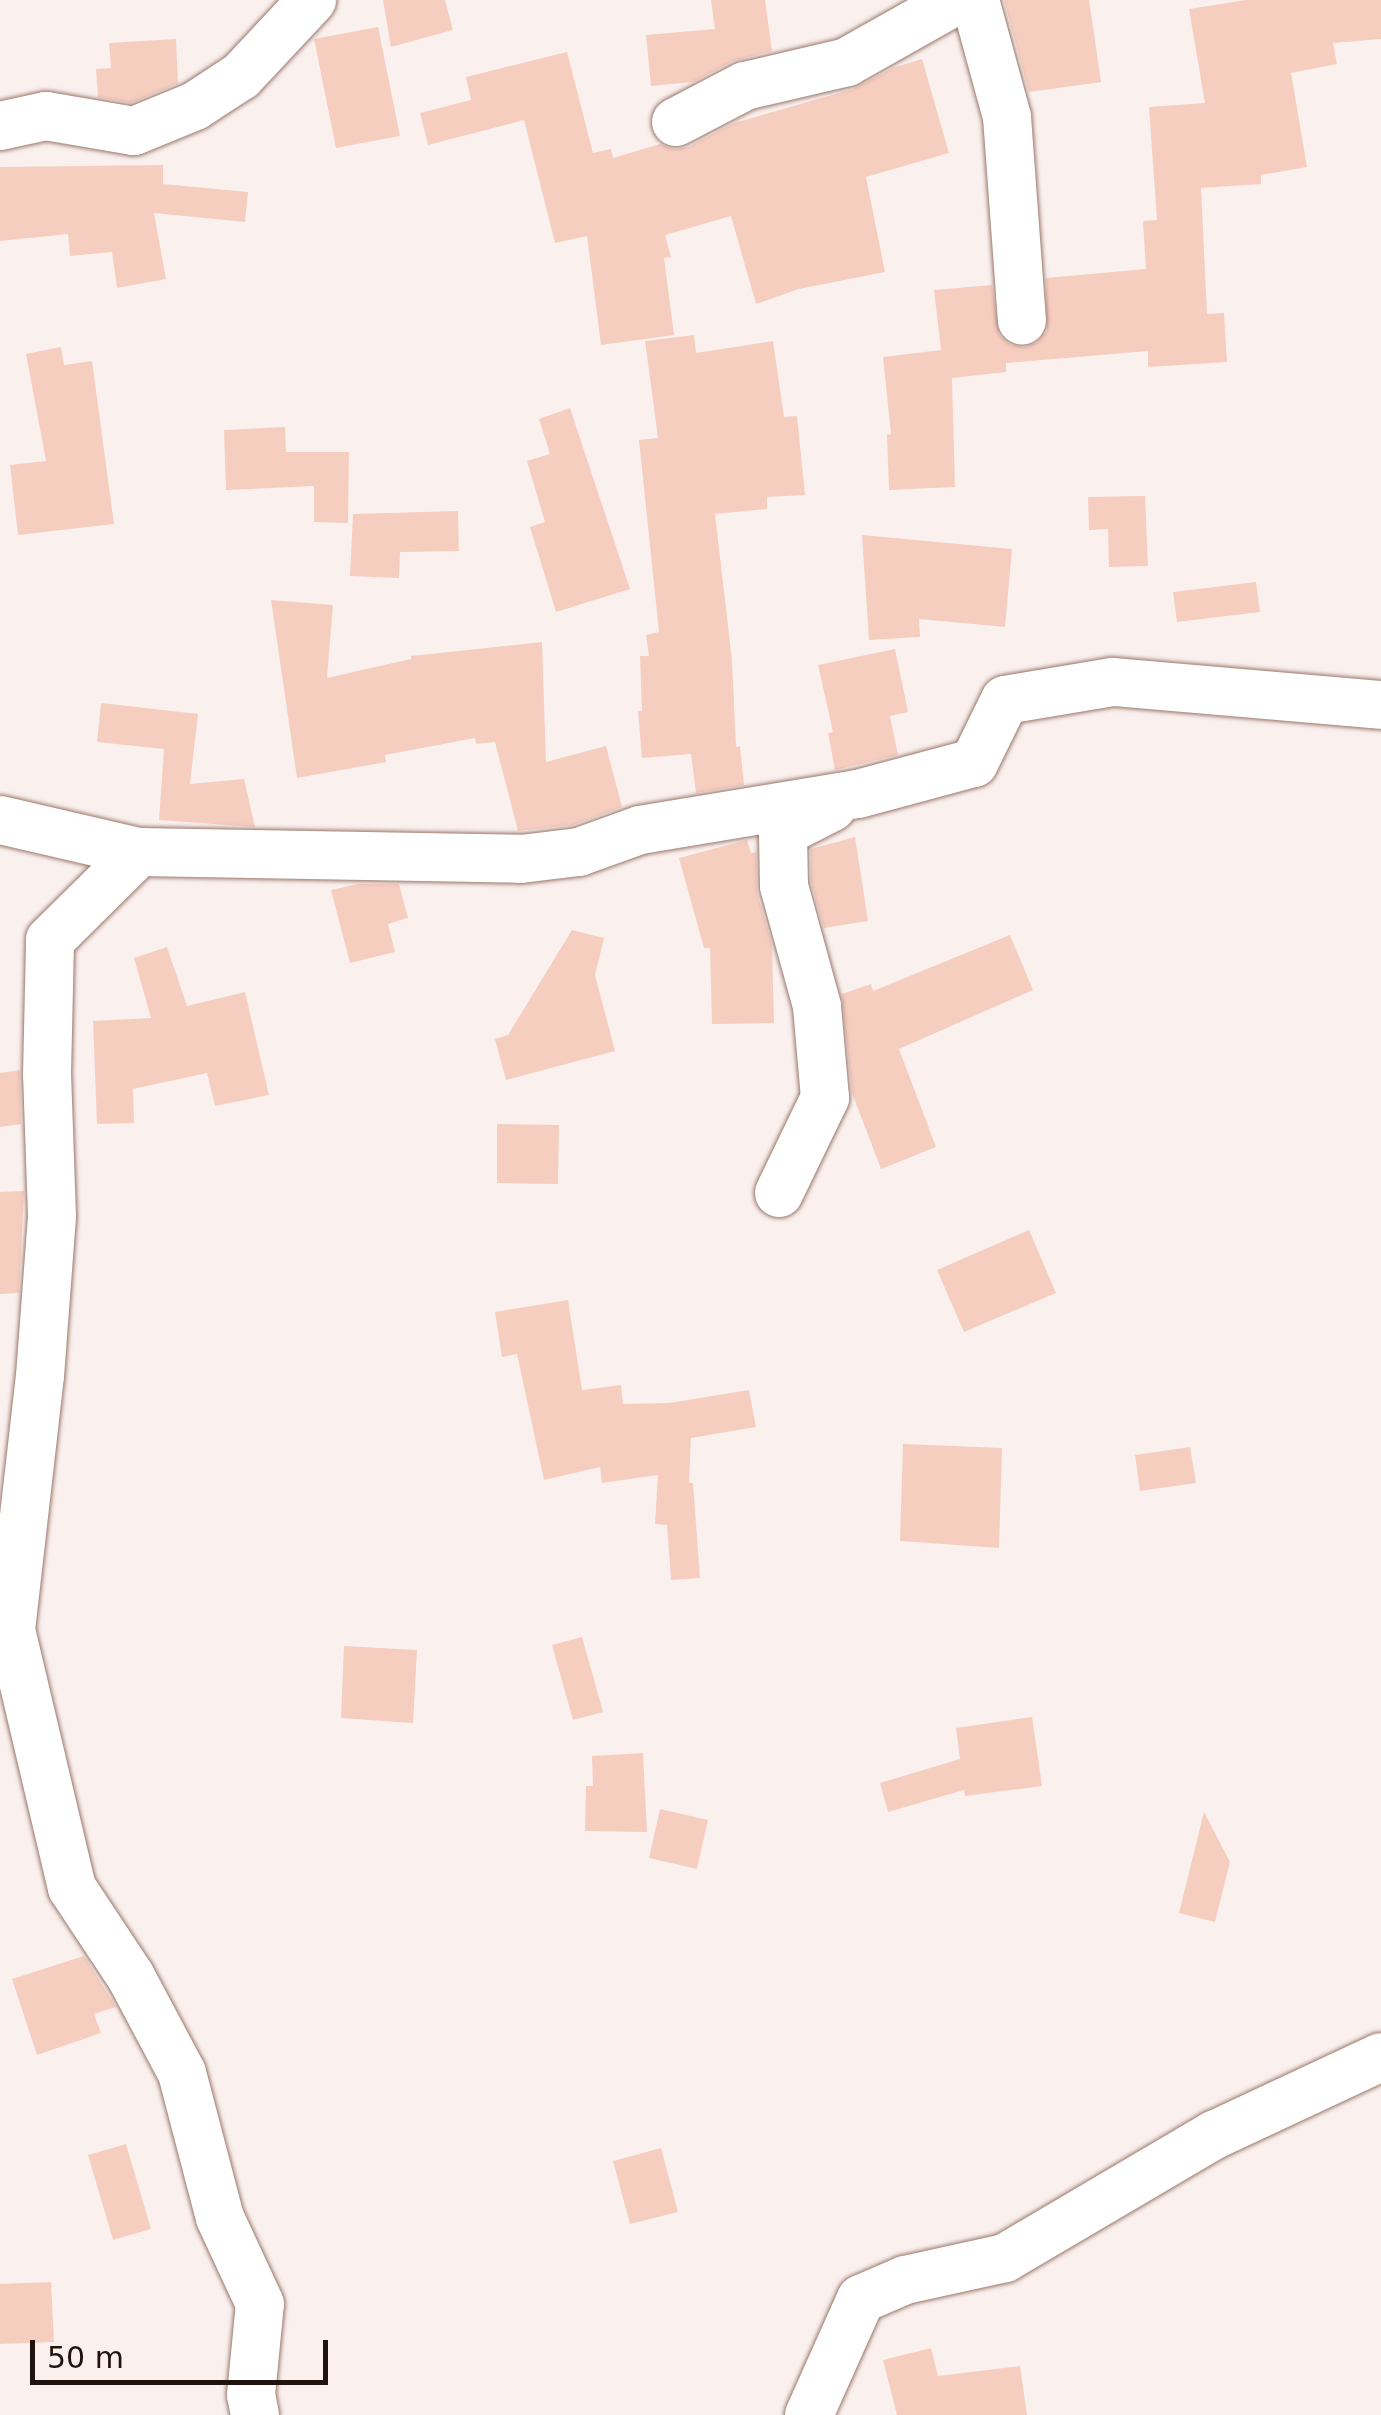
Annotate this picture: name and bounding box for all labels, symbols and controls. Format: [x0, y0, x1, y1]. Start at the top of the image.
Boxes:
scale bar [35, 2320, 332, 2382]
text: 50 m [47, 2340, 124, 2375]

